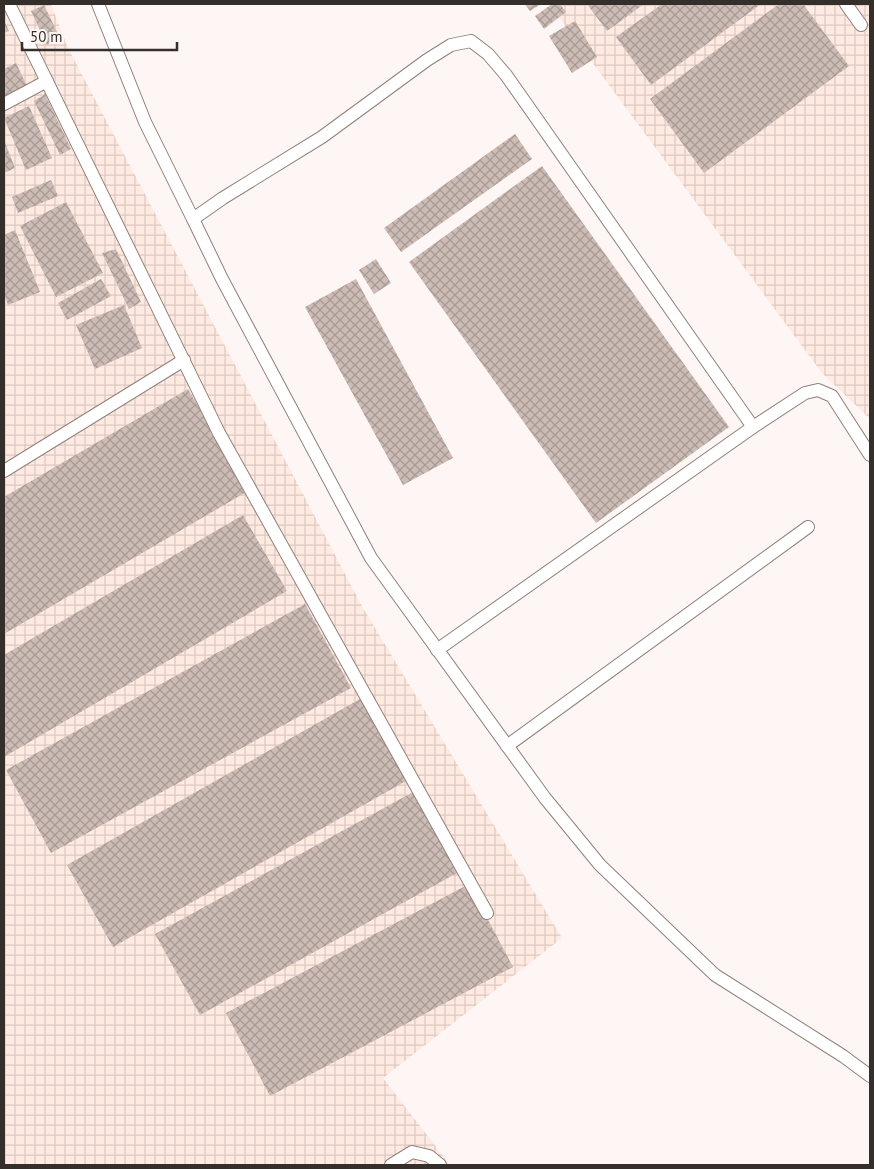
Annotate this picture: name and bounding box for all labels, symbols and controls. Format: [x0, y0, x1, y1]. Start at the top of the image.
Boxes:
scale bar [22, 20, 178, 52]
text: 50 m [30, 27, 63, 46]

